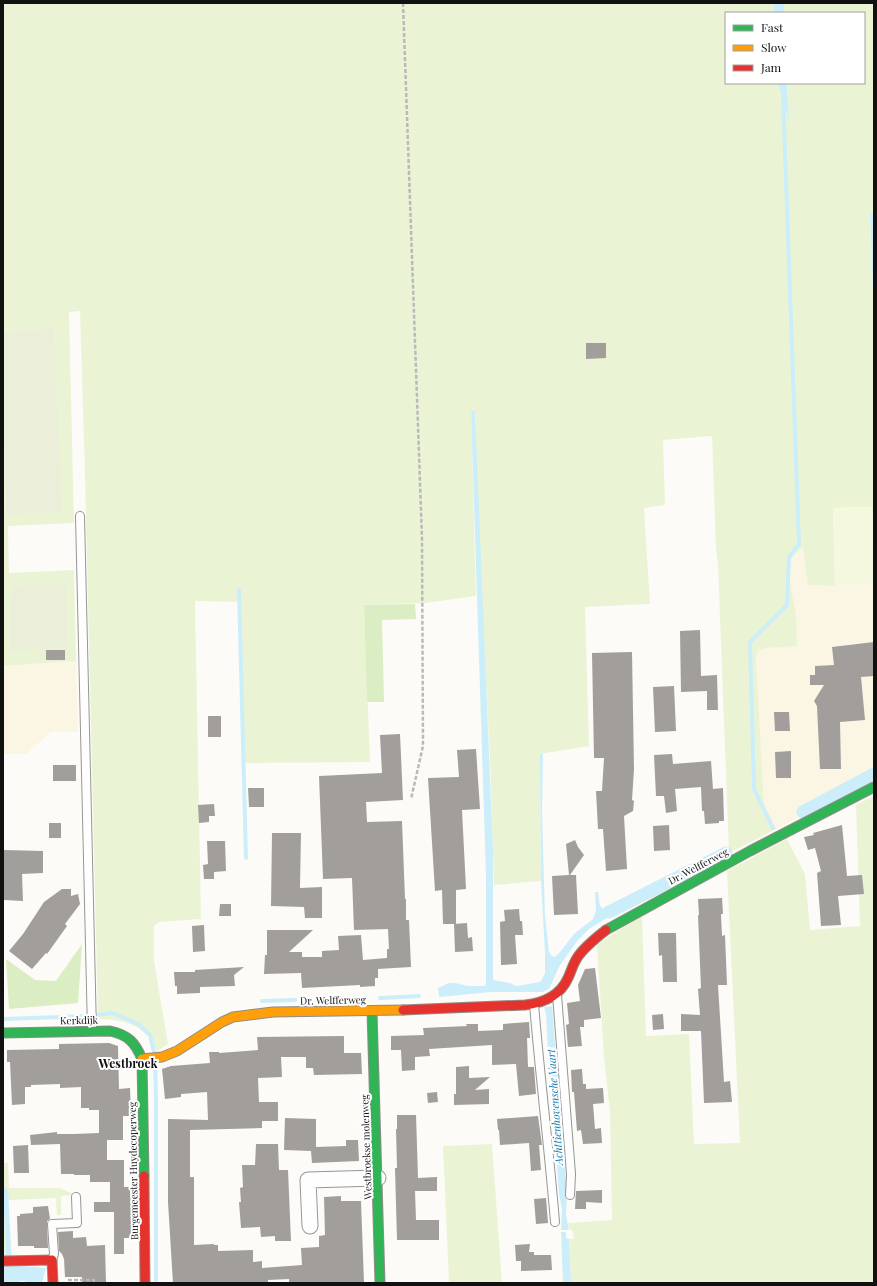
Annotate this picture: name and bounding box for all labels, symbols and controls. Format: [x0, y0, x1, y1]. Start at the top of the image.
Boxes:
legend [725, 12, 865, 84]
text: Fast [761, 19, 784, 35]
text: Slow [761, 39, 787, 55]
text: Jam [760, 59, 782, 75]
street label: Dr. Welfferweg [666, 844, 731, 888]
street label: Dr. Welfferweg [300, 992, 367, 1008]
street label: Kerkdijk [60, 1013, 99, 1027]
water label: Achttienhovensche Vaart [543, 1047, 566, 1167]
district label: Westbroek [98, 1055, 158, 1071]
street label: Westbroekse molenweg [357, 1093, 375, 1201]
street label: Burgemeester Huydecoperweg [125, 1101, 141, 1240]

